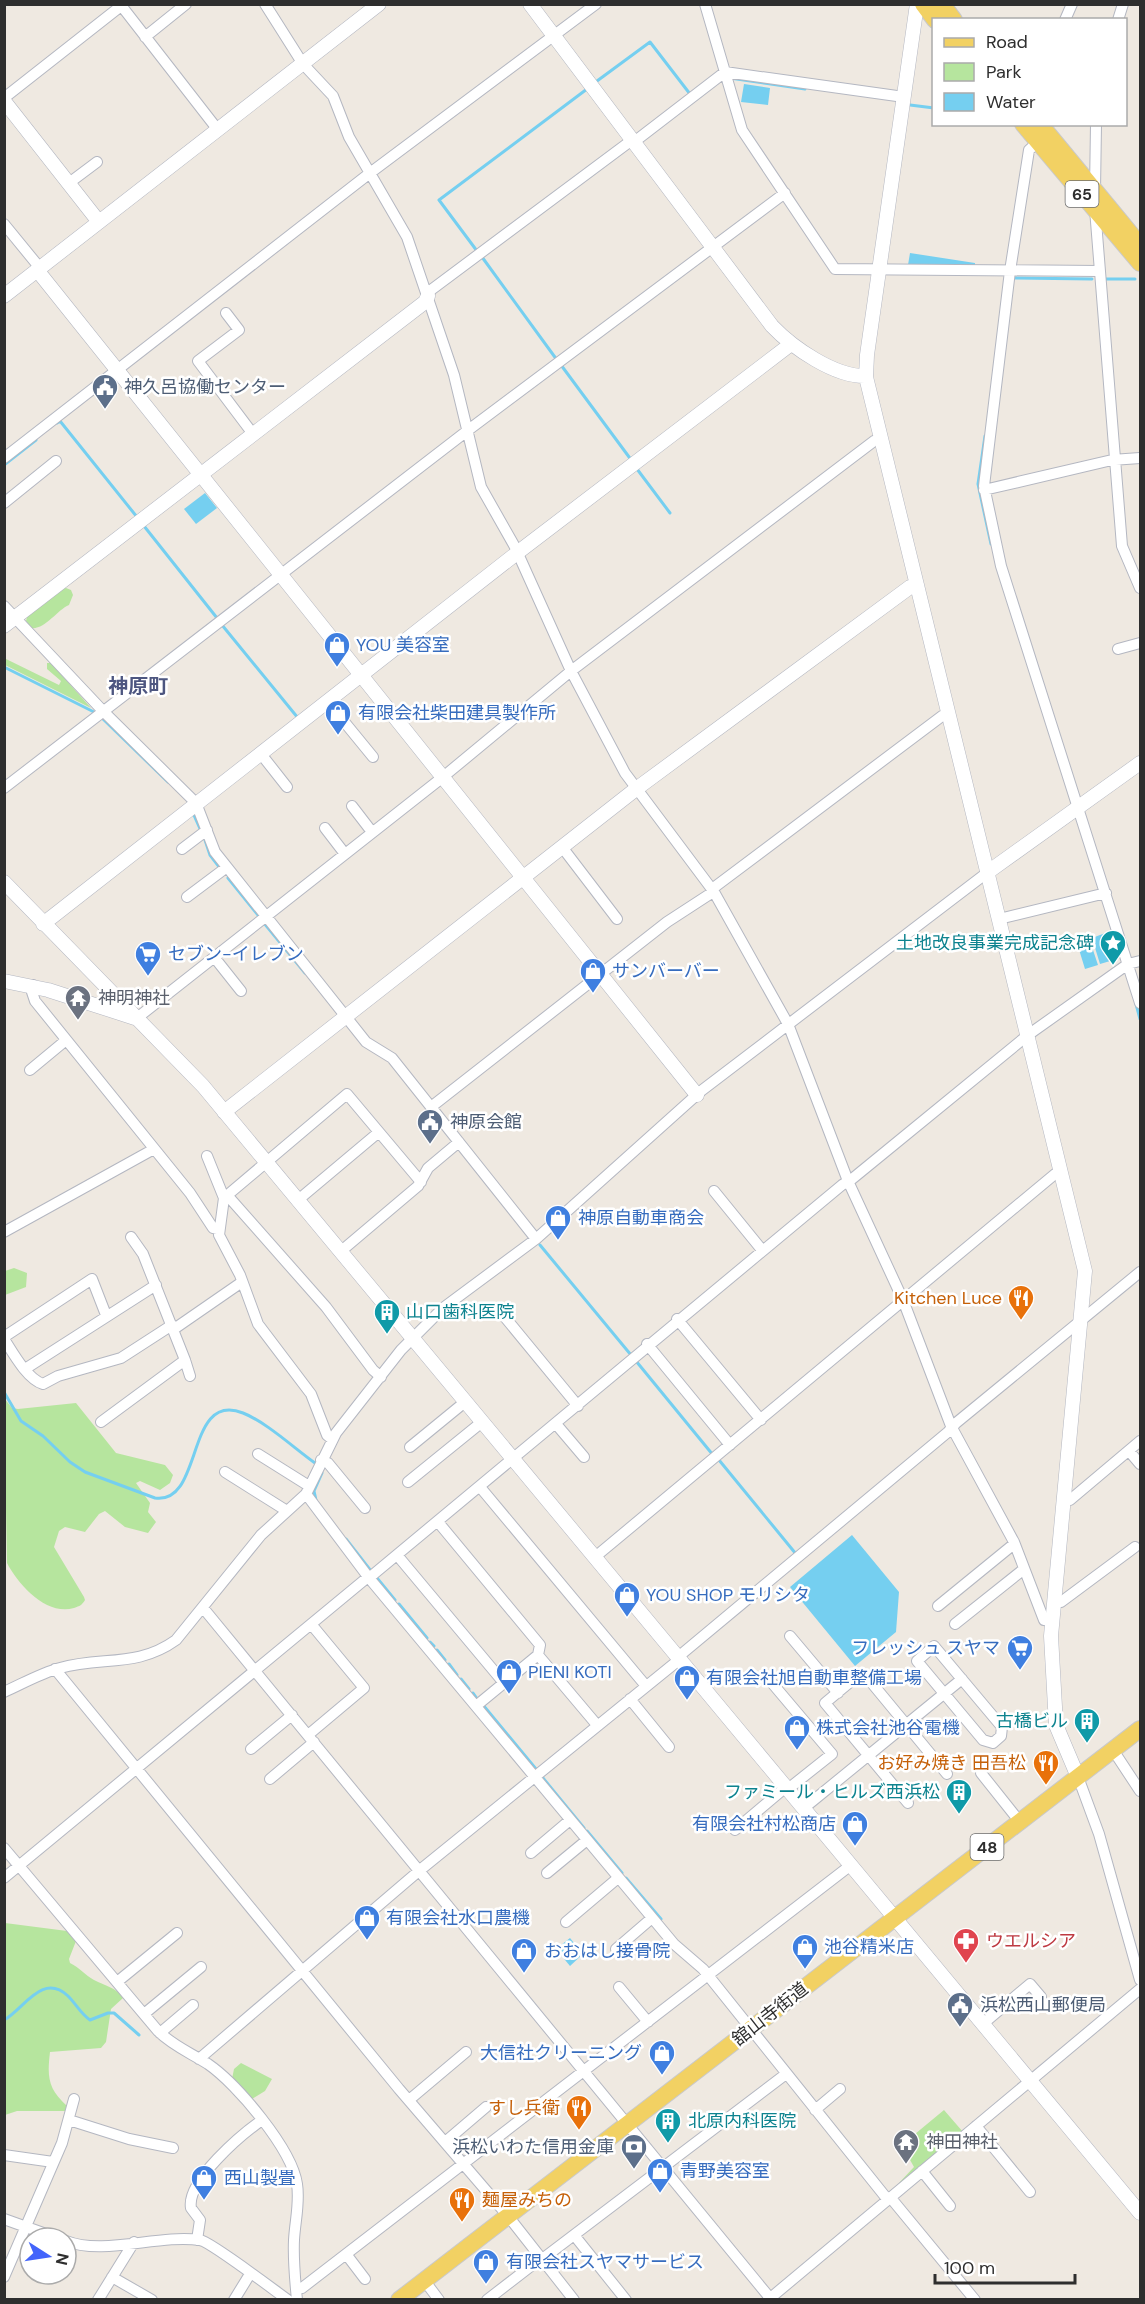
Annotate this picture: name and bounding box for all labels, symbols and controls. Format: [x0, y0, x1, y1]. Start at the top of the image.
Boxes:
legend [932, 18, 1127, 126]
text: Road [986, 30, 1028, 54]
text: Park [986, 60, 1022, 84]
text: Water [986, 90, 1036, 114]
road number: 65 [1066, 181, 1098, 207]
public building icon: 神久呂協働センター [90, 372, 120, 410]
place label: 神久呂協働センター [124, 375, 286, 399]
shop icon: YOU 美容室 [322, 630, 352, 668]
place label: YOU 美容室 [356, 633, 450, 657]
district label: 神原町 [108, 673, 168, 699]
shop icon: 有限会社柴田建具製作所 [323, 698, 353, 736]
place label: 有限会社柴田建具製作所 [358, 701, 556, 725]
place icon: 土地改良事業完成記念碑 [1098, 928, 1128, 966]
place label: 土地改良事業完成記念碑 [896, 931, 1094, 955]
supermarket icon: セブン-イレブン [133, 939, 163, 977]
place label: セブン-イレブン [168, 942, 304, 966]
shop icon: サンバーバー [578, 956, 608, 994]
place label: サンバーバー [612, 959, 720, 983]
temple icon: 神明神社 [63, 983, 93, 1021]
place label: 神明神社 [98, 986, 170, 1010]
public building icon: 神原会館 [415, 1107, 445, 1145]
place label: 神原会館 [450, 1110, 522, 1134]
shop icon: 神原自動車商会 [543, 1203, 573, 1241]
place label: 神原自動車商会 [578, 1206, 704, 1230]
restaurant icon: Kitchen Luce [1006, 1283, 1036, 1321]
place label: Kitchen Luce [894, 1286, 1002, 1310]
building icon: 山口歯科医院 [372, 1297, 402, 1335]
place label: 山口歯科医院 [406, 1300, 514, 1324]
shop icon: YOU SHOP モリシタ [612, 1580, 642, 1618]
place label: YOU SHOP モリシタ [646, 1583, 810, 1607]
supermarket icon: フレッシュ スヤマ [1005, 1633, 1035, 1671]
place label: フレッシュ スヤマ [851, 1636, 1000, 1660]
shop icon: PIENI KOTI [494, 1657, 524, 1695]
place label: PIENI KOTI [528, 1660, 612, 1684]
shop icon: 有限会社旭自動車整備工場 [672, 1663, 702, 1701]
place label: 有限会社旭自動車整備工場 [706, 1666, 922, 1690]
building icon: 古橋ビル [1072, 1706, 1102, 1744]
place label: 古橋ビル [996, 1709, 1068, 1733]
shop icon: 株式会社池谷電機 [782, 1713, 812, 1751]
place label: 株式会社池谷電機 [816, 1716, 960, 1740]
restaurant icon: お好み焼き 田吾松 [1031, 1748, 1061, 1786]
place label: お好み焼き 田吾松 [877, 1751, 1026, 1775]
building icon: ファミール・ヒルズ西浜松 [944, 1777, 974, 1815]
place label: ファミール・ヒルズ西浜松 [724, 1780, 940, 1804]
shop icon: 有限会社村松商店 [840, 1809, 870, 1847]
place label: 有限会社村松商店 [692, 1812, 836, 1836]
road number: 48 [970, 1834, 1004, 1860]
shop icon: 有限会社水口農機 [352, 1903, 382, 1941]
place label: 有限会社水口農機 [386, 1906, 530, 1930]
pharmacy icon: ウエルシア [951, 1926, 981, 1964]
place label: ウエルシア [986, 1929, 1076, 1953]
shop icon: 池谷精米店 [790, 1932, 820, 1970]
place label: 池谷精米店 [824, 1935, 914, 1959]
shop icon: おおはし接骨院 [509, 1936, 539, 1974]
place label: おおはし接骨院 [544, 1939, 670, 1963]
street label: 舘山寺街道 [727, 1977, 813, 2051]
public building icon: 浜松西山郵便局 [945, 1990, 975, 2028]
place label: 浜松西山郵便局 [980, 1993, 1106, 2017]
shop icon: 大信社クリーニング [647, 2038, 677, 2076]
place label: 大信社クリーニング [480, 2041, 642, 2065]
restaurant icon: すし兵衛 [564, 2093, 594, 2131]
place label: すし兵衛 [488, 2096, 560, 2120]
building icon: 北原内科医院 [653, 2106, 683, 2144]
place label: 北原内科医院 [688, 2109, 796, 2133]
temple icon: 神田神社 [891, 2127, 921, 2165]
place label: 神田神社 [926, 2130, 998, 2154]
bank icon: 浜松いわた信用金庫 [619, 2132, 649, 2170]
place label: 浜松いわた信用金庫 [452, 2135, 614, 2159]
shop icon: 青野美容室 [645, 2156, 675, 2194]
place label: 青野美容室 [680, 2159, 770, 2183]
shop icon: 西山製畳 [189, 2163, 219, 2201]
place label: 西山製畳 [224, 2166, 296, 2190]
restaurant icon: 麺屋みちの [447, 2185, 477, 2223]
place label: 麺屋みちの [482, 2188, 572, 2212]
north arrow [18, 2226, 78, 2286]
shop icon: 有限会社スヤマサービス [471, 2247, 501, 2285]
scale bar [935, 2247, 1074, 2285]
place label: 有限会社スヤマサービス [506, 2250, 704, 2274]
text: N [51, 2251, 74, 2267]
text: 100 m [944, 2256, 995, 2280]

